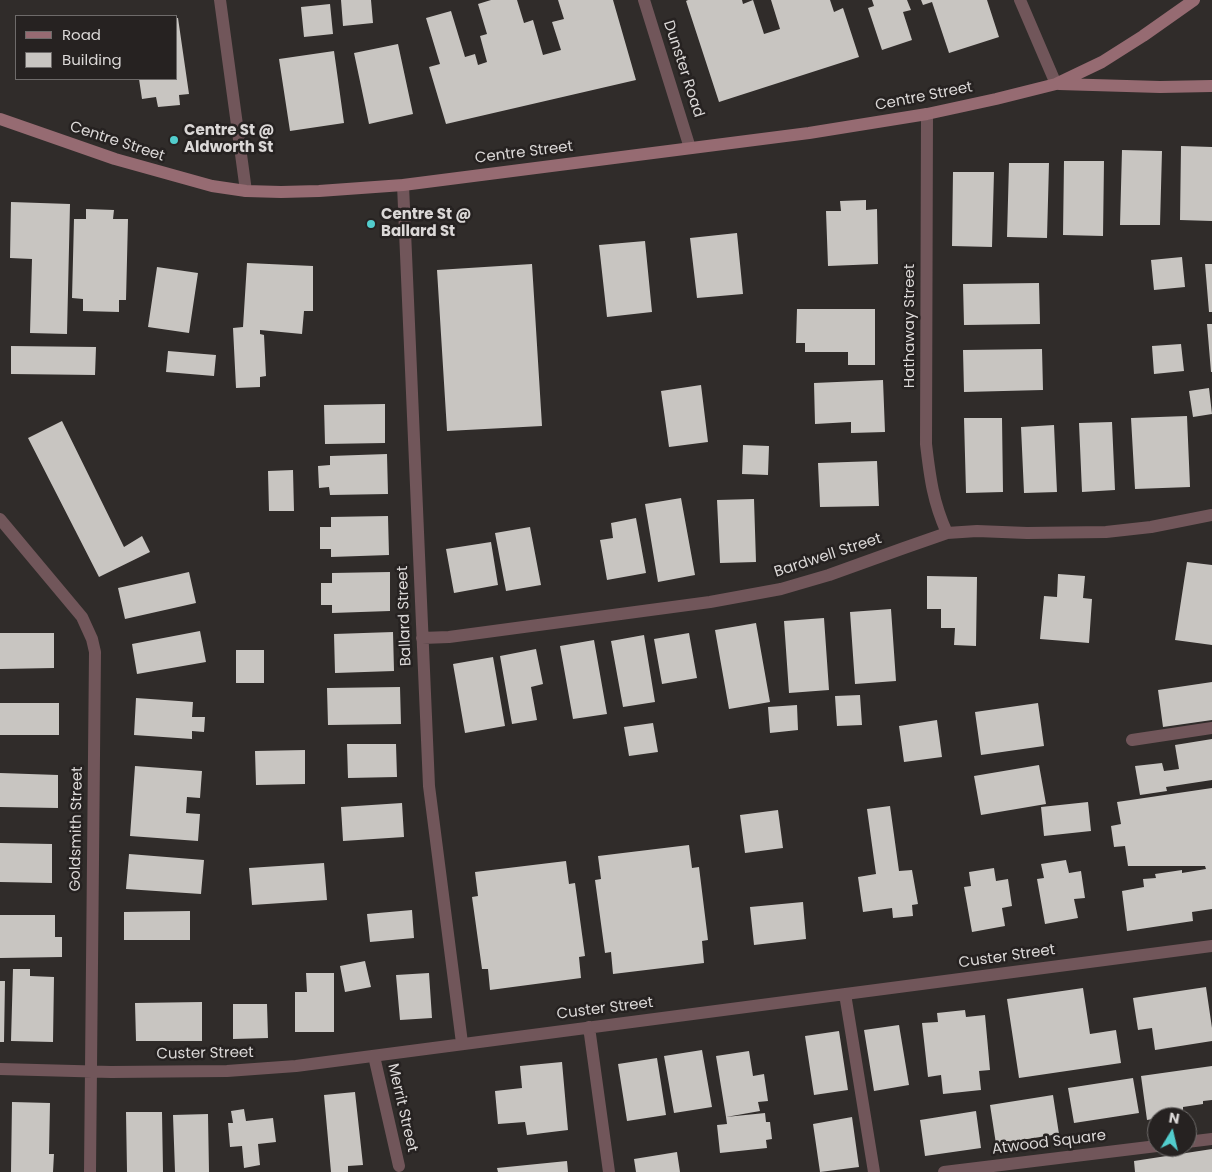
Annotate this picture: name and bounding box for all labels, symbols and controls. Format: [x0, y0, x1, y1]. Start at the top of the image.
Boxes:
legend [15, 15, 178, 80]
street label: Dunster Road [659, 18, 707, 120]
text: Road [62, 24, 101, 45]
text: Building [62, 49, 122, 70]
street label: Centre Street [874, 79, 974, 115]
street label: Centre Street [67, 118, 167, 166]
place label: Centre St @ Aldworth St [184, 122, 274, 157]
marker: Centre St @ Aldworth St [168, 134, 180, 146]
street label: Centre Street [474, 138, 574, 168]
place label: Centre St @ Ballard St [381, 206, 471, 241]
marker: Centre St @ Ballard St [365, 218, 377, 230]
street label: Hathaway Street [901, 264, 919, 388]
street label: Bardwell Street [772, 530, 884, 582]
street label: Ballard Street [394, 565, 416, 667]
street label: Goldsmith Street [67, 766, 87, 892]
street label: Custer Street [958, 941, 1056, 973]
street label: Custer Street [556, 994, 654, 1024]
street label: Custer Street [156, 1044, 254, 1064]
street label: Merrit Street [383, 1062, 421, 1154]
north arrow [1147, 1107, 1197, 1157]
text: N [1167, 1107, 1181, 1129]
street label: Atwood Square [991, 1127, 1107, 1159]

